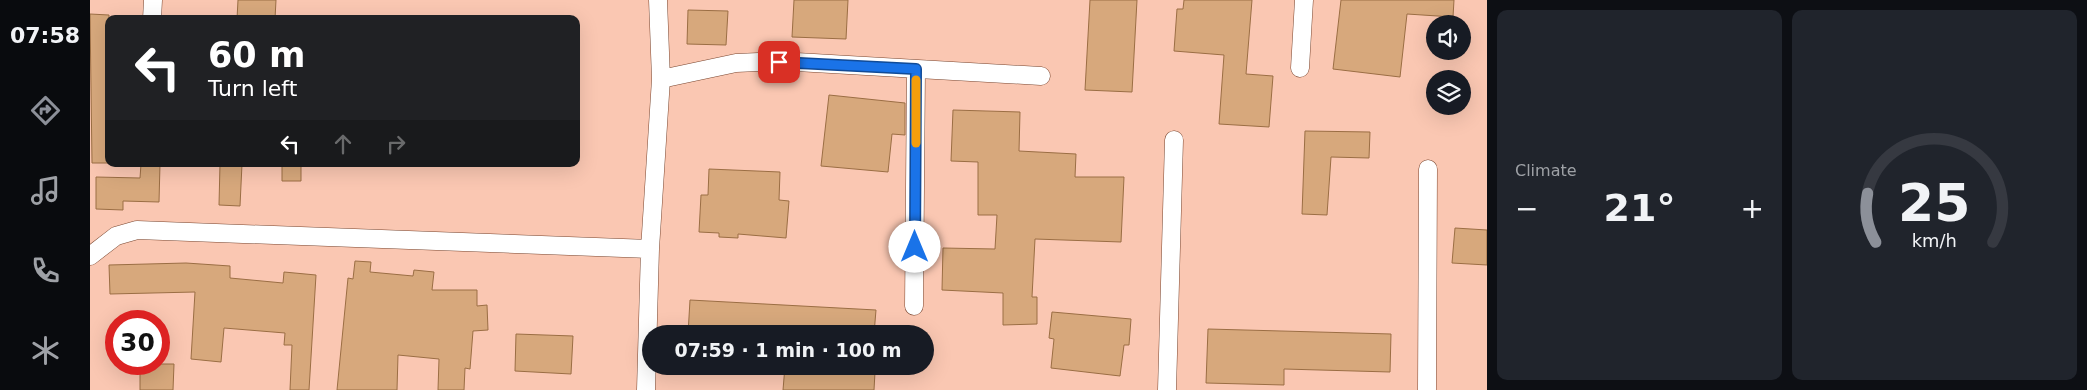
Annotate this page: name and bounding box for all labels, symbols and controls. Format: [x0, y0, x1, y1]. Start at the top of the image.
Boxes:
map controls [1426, 15, 1471, 115]
button: sound [1426, 15, 1471, 60]
text: 07:58 [10, 23, 80, 48]
icon: left [125, 35, 190, 100]
text: 60 m [208, 35, 305, 75]
pin [758, 41, 800, 83]
icon: arrive [765, 48, 793, 76]
button: layers [1426, 70, 1471, 115]
text: Turn left [208, 76, 297, 101]
icon: directions [28, 93, 63, 128]
icon: left [276, 130, 304, 158]
icon: ahead [329, 130, 357, 158]
icon: right [382, 130, 410, 158]
text: Climate [1515, 161, 1577, 180]
icon: music [28, 173, 63, 208]
text: 25 [1898, 173, 1971, 233]
text: 21° [1604, 186, 1675, 230]
text: − [1515, 192, 1538, 225]
text: + [1741, 192, 1764, 225]
position arrow [888, 220, 940, 272]
text: km/h [1912, 230, 1957, 251]
icon: phone [28, 253, 63, 288]
speed limit sign: 30 [105, 310, 170, 375]
icon: climate [28, 333, 63, 368]
text: 07:59 · 1 min · 100 m [674, 339, 902, 361]

